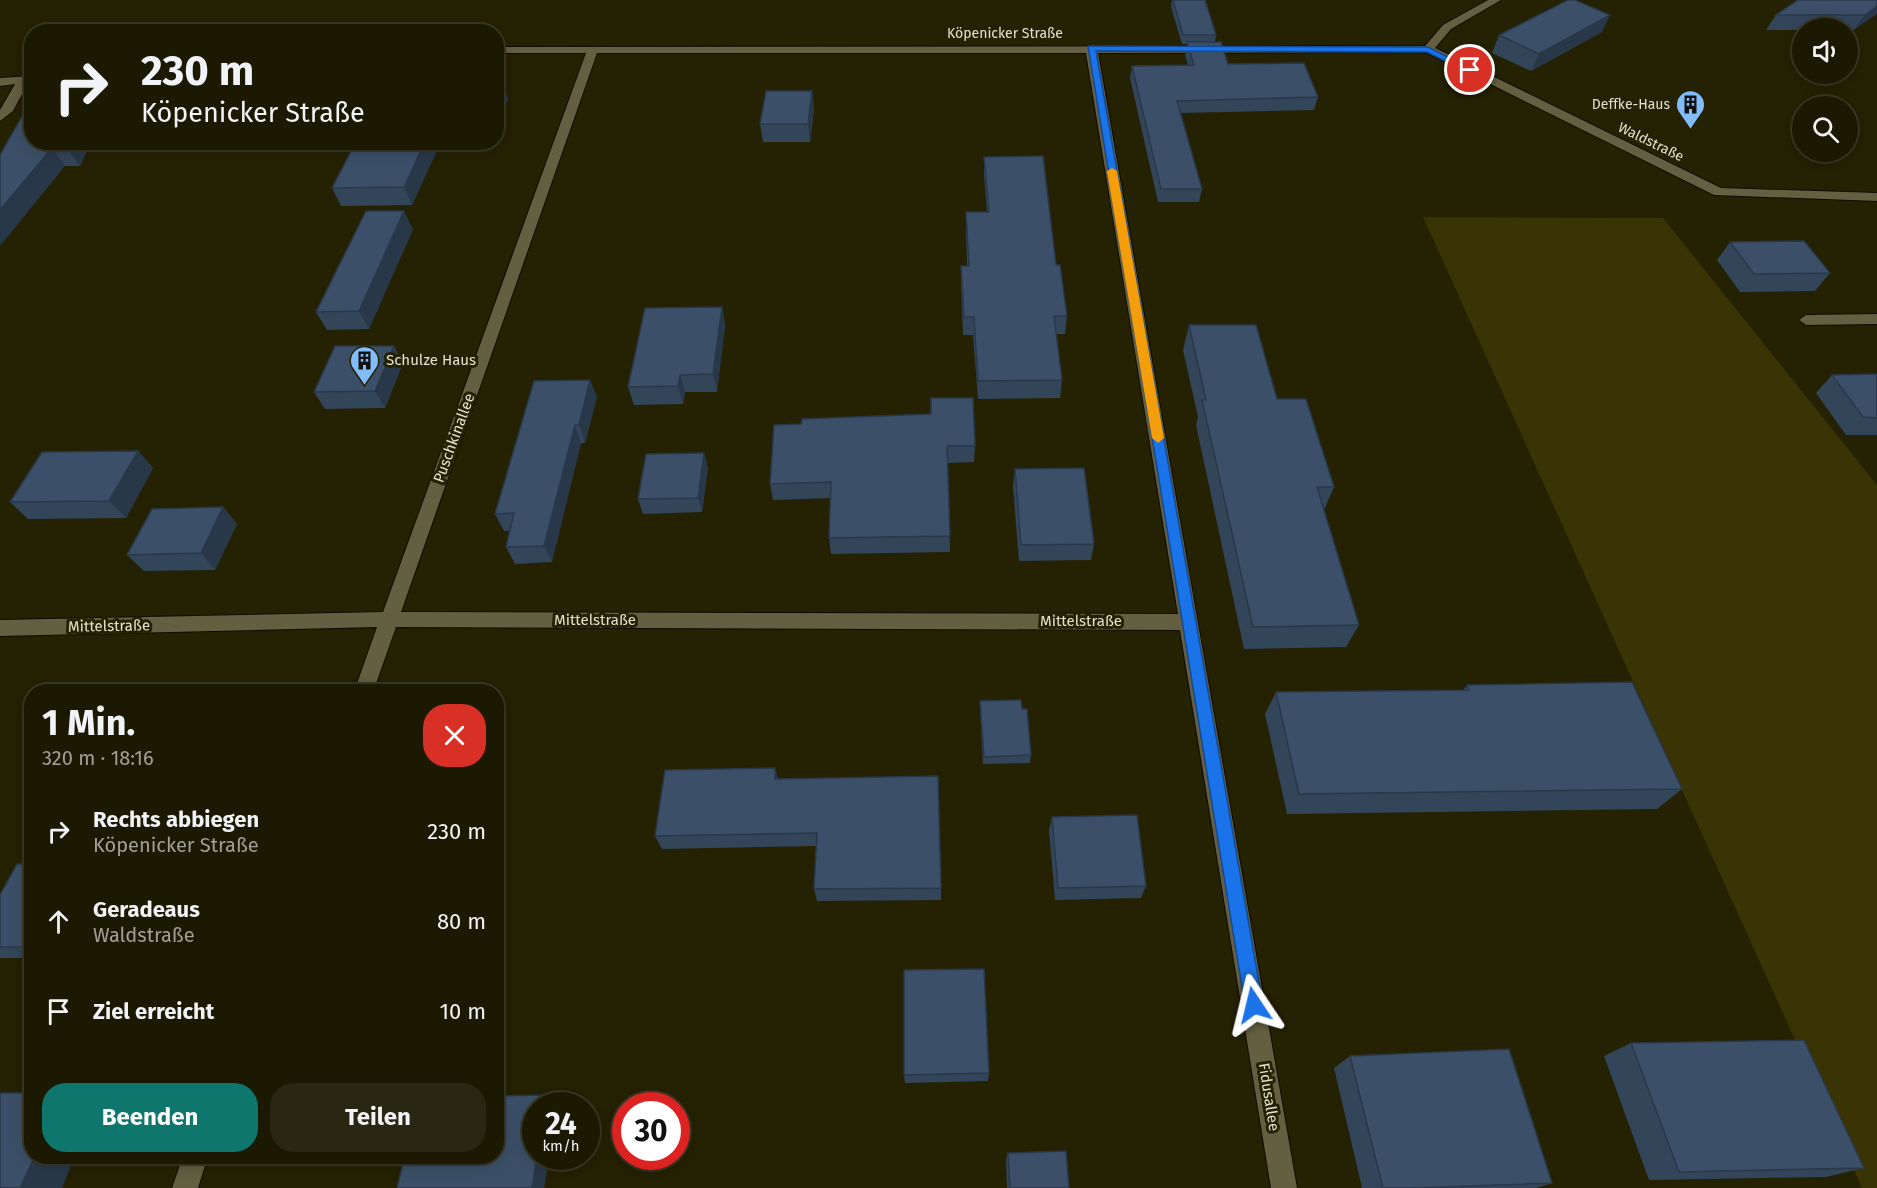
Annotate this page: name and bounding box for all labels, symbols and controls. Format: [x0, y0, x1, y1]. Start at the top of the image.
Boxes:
map controls [1792, 18, 1858, 162]
button: sound [1792, 18, 1858, 84]
street label: Köpenicker Straße [947, 25, 1063, 42]
pin [1444, 44, 1495, 95]
text: 230 m [141, 46, 254, 96]
icon: right [42, 48, 120, 126]
icon: arrive [1453, 53, 1486, 86]
building icon: Deffke-Haus [1675, 88, 1707, 130]
place label: Deffke-Haus [1592, 96, 1670, 113]
button: search [1792, 96, 1858, 162]
text: Köpenicker Straße [141, 97, 365, 129]
street label: Waldstraße [1615, 119, 1687, 165]
building icon: Schulze Haus [349, 344, 381, 386]
place label: Schulze Haus [386, 351, 476, 369]
street label: Puschkinallee [430, 391, 478, 485]
street label: Mittelstraße [554, 611, 636, 629]
street label: Mittelstraße [1040, 612, 1122, 630]
street label: Mittelstraße [68, 616, 150, 636]
text: 1 Min. [42, 701, 135, 745]
button: close [423, 704, 486, 767]
text: 320 m · 18:16 [42, 746, 154, 770]
text: Rechts abbiegen [93, 806, 259, 833]
icon: right [42, 815, 75, 848]
text: 230 m [427, 818, 486, 845]
text: Köpenicker Straße [93, 833, 259, 857]
text: Geradeaus [93, 896, 200, 923]
icon: ahead [42, 905, 75, 938]
text: 80 m [437, 908, 486, 935]
text: Waldstraße [93, 923, 195, 947]
position arrow [1222, 973, 1286, 1037]
icon: arrive [42, 995, 75, 1028]
text: Ziel erreicht [93, 998, 214, 1025]
text: 10 m [440, 998, 486, 1025]
street label: Fidusallee [1255, 1062, 1283, 1132]
button: Beenden [42, 1083, 258, 1152]
button: Teilen [270, 1083, 486, 1152]
speed limit sign: 30 [612, 1092, 690, 1170]
text: 24 [545, 1106, 577, 1142]
text: km/h [542, 1137, 580, 1155]

